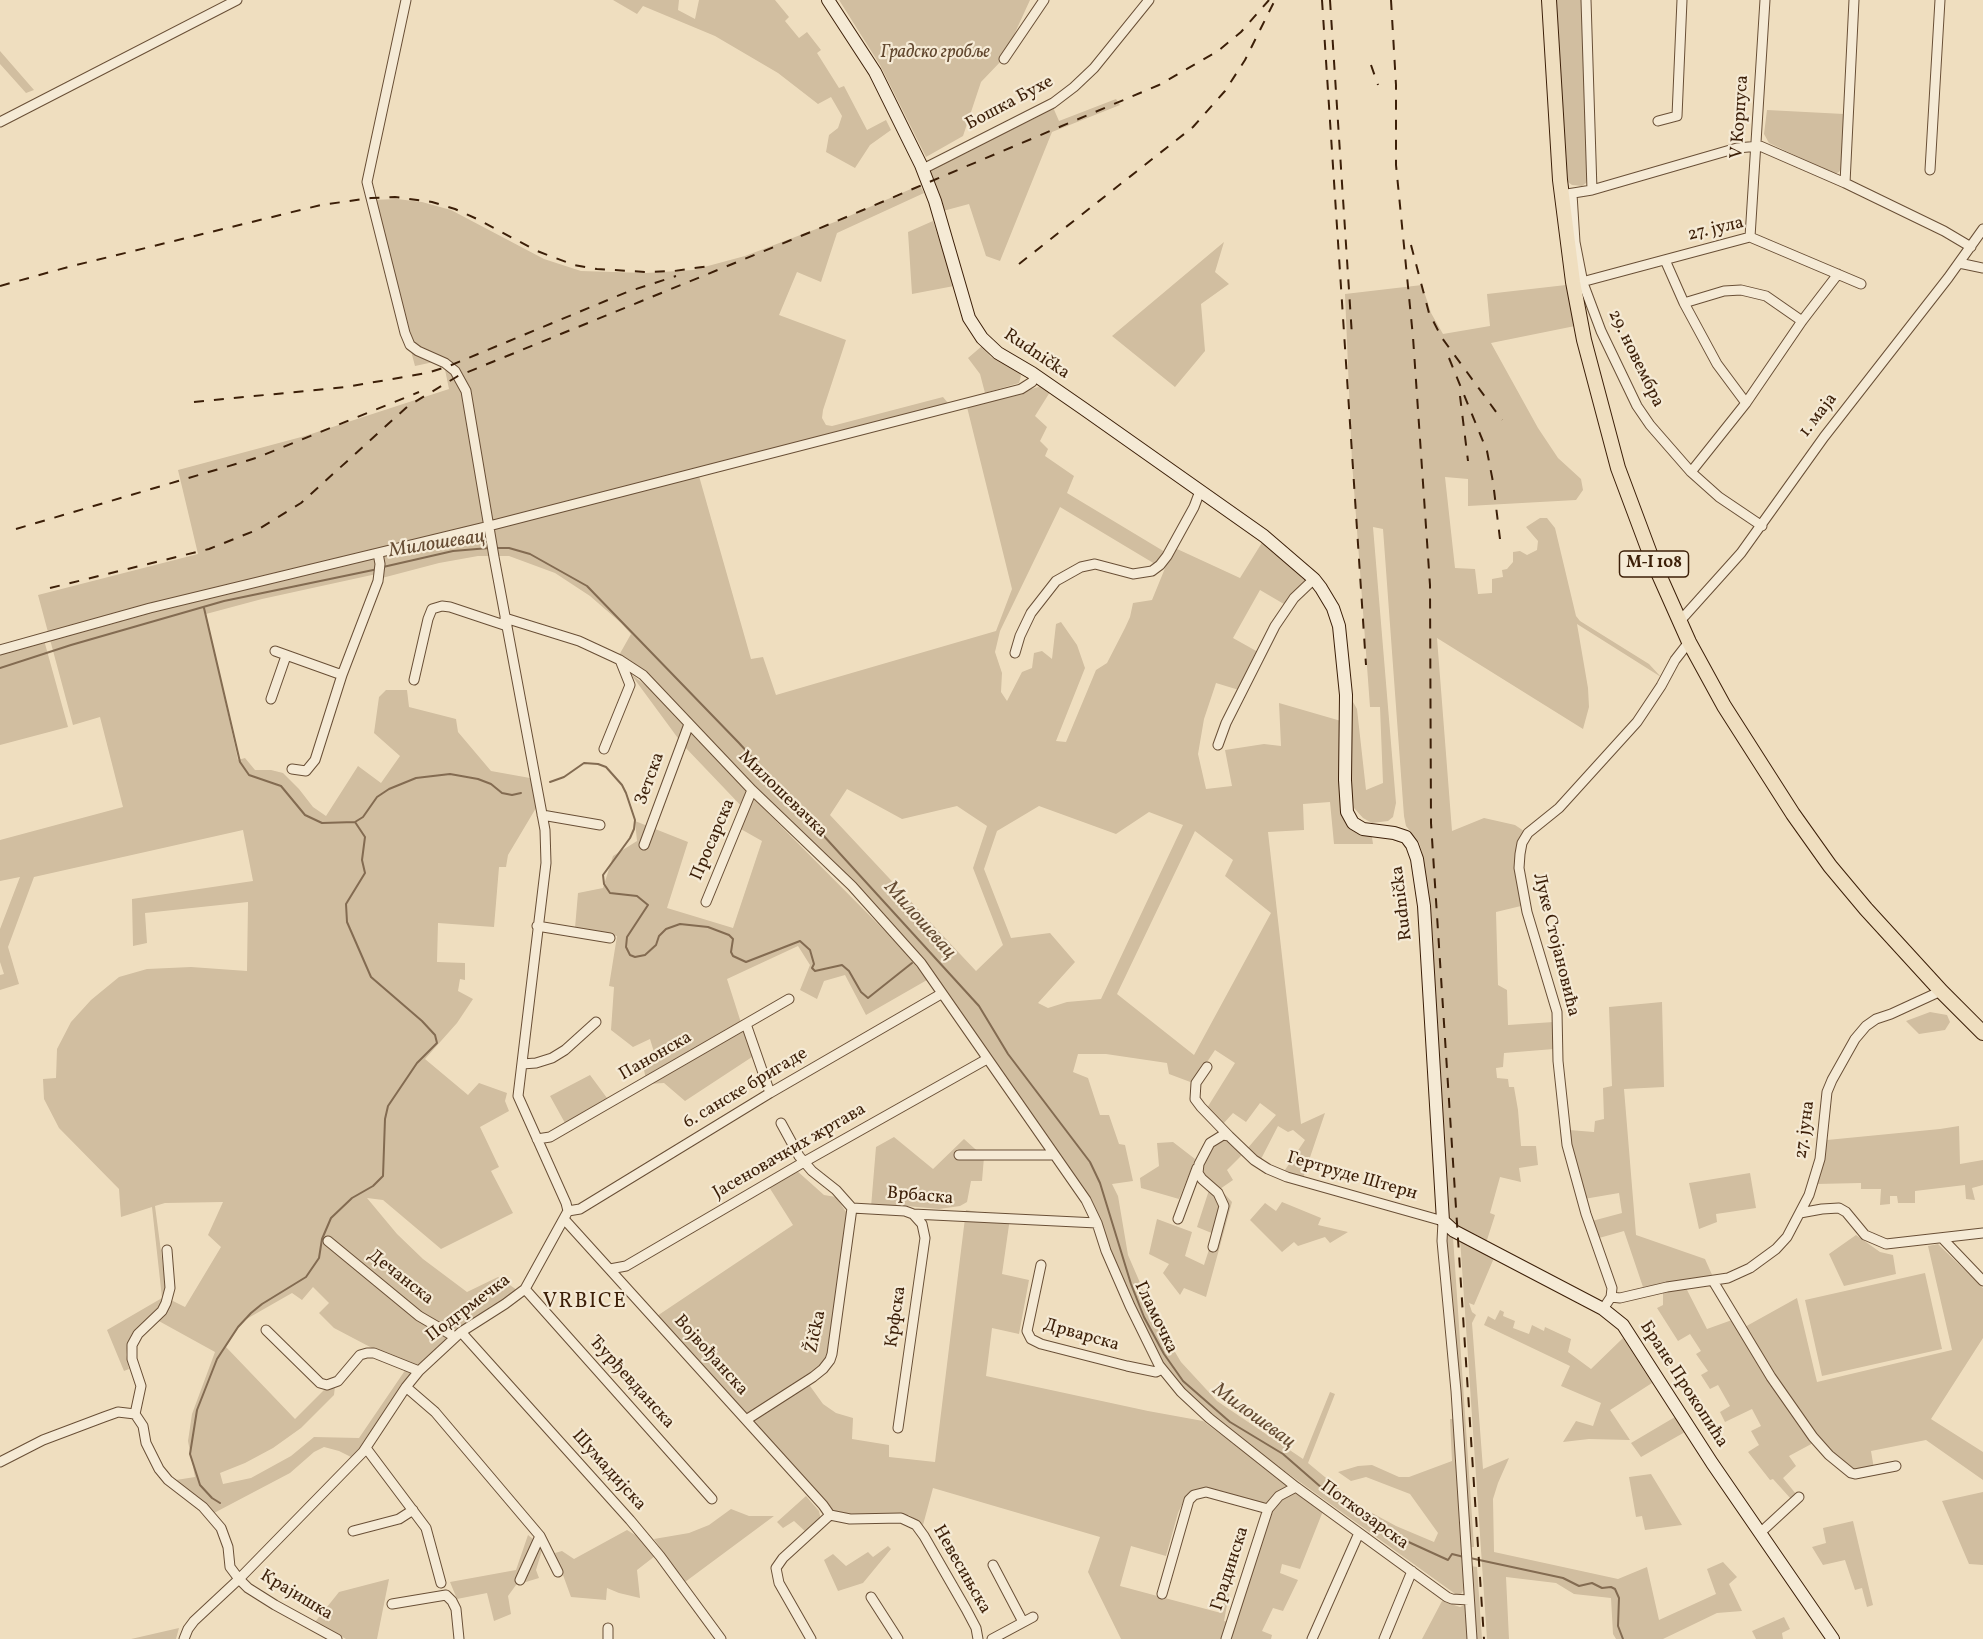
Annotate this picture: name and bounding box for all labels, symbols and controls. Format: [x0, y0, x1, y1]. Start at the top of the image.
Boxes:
park label: Градско гробље [880, 43, 990, 65]
street label: Бошка Бухе [962, 72, 1058, 136]
street label: V Корпуса [1727, 74, 1755, 160]
street label: 27. јула [1686, 213, 1746, 247]
street label: 29. новембра [1602, 307, 1668, 411]
street label: Rudnička [999, 325, 1073, 385]
street label: 1. маја [1795, 390, 1843, 442]
water label: Милошевац [387, 526, 487, 564]
road number: M-I 108 [1620, 551, 1688, 577]
street label: Милошевачка [733, 747, 831, 843]
street label: Зетска [632, 750, 670, 808]
street label: Просарска [687, 796, 741, 884]
street label: Rudnička [1388, 864, 1418, 942]
street label: Луке Стојановића [1527, 871, 1583, 1019]
water label: Милошевац [878, 877, 960, 965]
street label: Панонска [616, 1028, 696, 1086]
street label: 6. санске бригаде [680, 1043, 812, 1135]
street label: Јасеновачких жртава [710, 1099, 870, 1205]
street label: 27. јуна [1791, 1099, 1821, 1161]
street label: Гертруде Штерн [1284, 1148, 1420, 1206]
street label: Врбаска [886, 1183, 954, 1211]
street label: Дечанска [363, 1246, 437, 1310]
street label: Подгрмечка [423, 1270, 515, 1348]
street label: Гламочка [1128, 1278, 1182, 1358]
street label: Крфска [882, 1285, 912, 1349]
district label: VRBICE [543, 1290, 627, 1316]
street label: Žička [802, 1309, 832, 1355]
street label: Војвођанска [668, 1311, 752, 1401]
street label: Дрварска [1041, 1315, 1121, 1357]
street label: Бране Прокопића [1634, 1318, 1732, 1452]
street label: Ђурђевданска [584, 1332, 678, 1434]
water label: Милошевац [1207, 1379, 1299, 1455]
street label: Шумадијска [566, 1426, 650, 1516]
street label: Поткозарска [1316, 1477, 1412, 1555]
street label: Невесињска [927, 1522, 995, 1618]
street label: Градинска [1207, 1524, 1255, 1614]
street label: Крајишка [256, 1566, 336, 1626]

